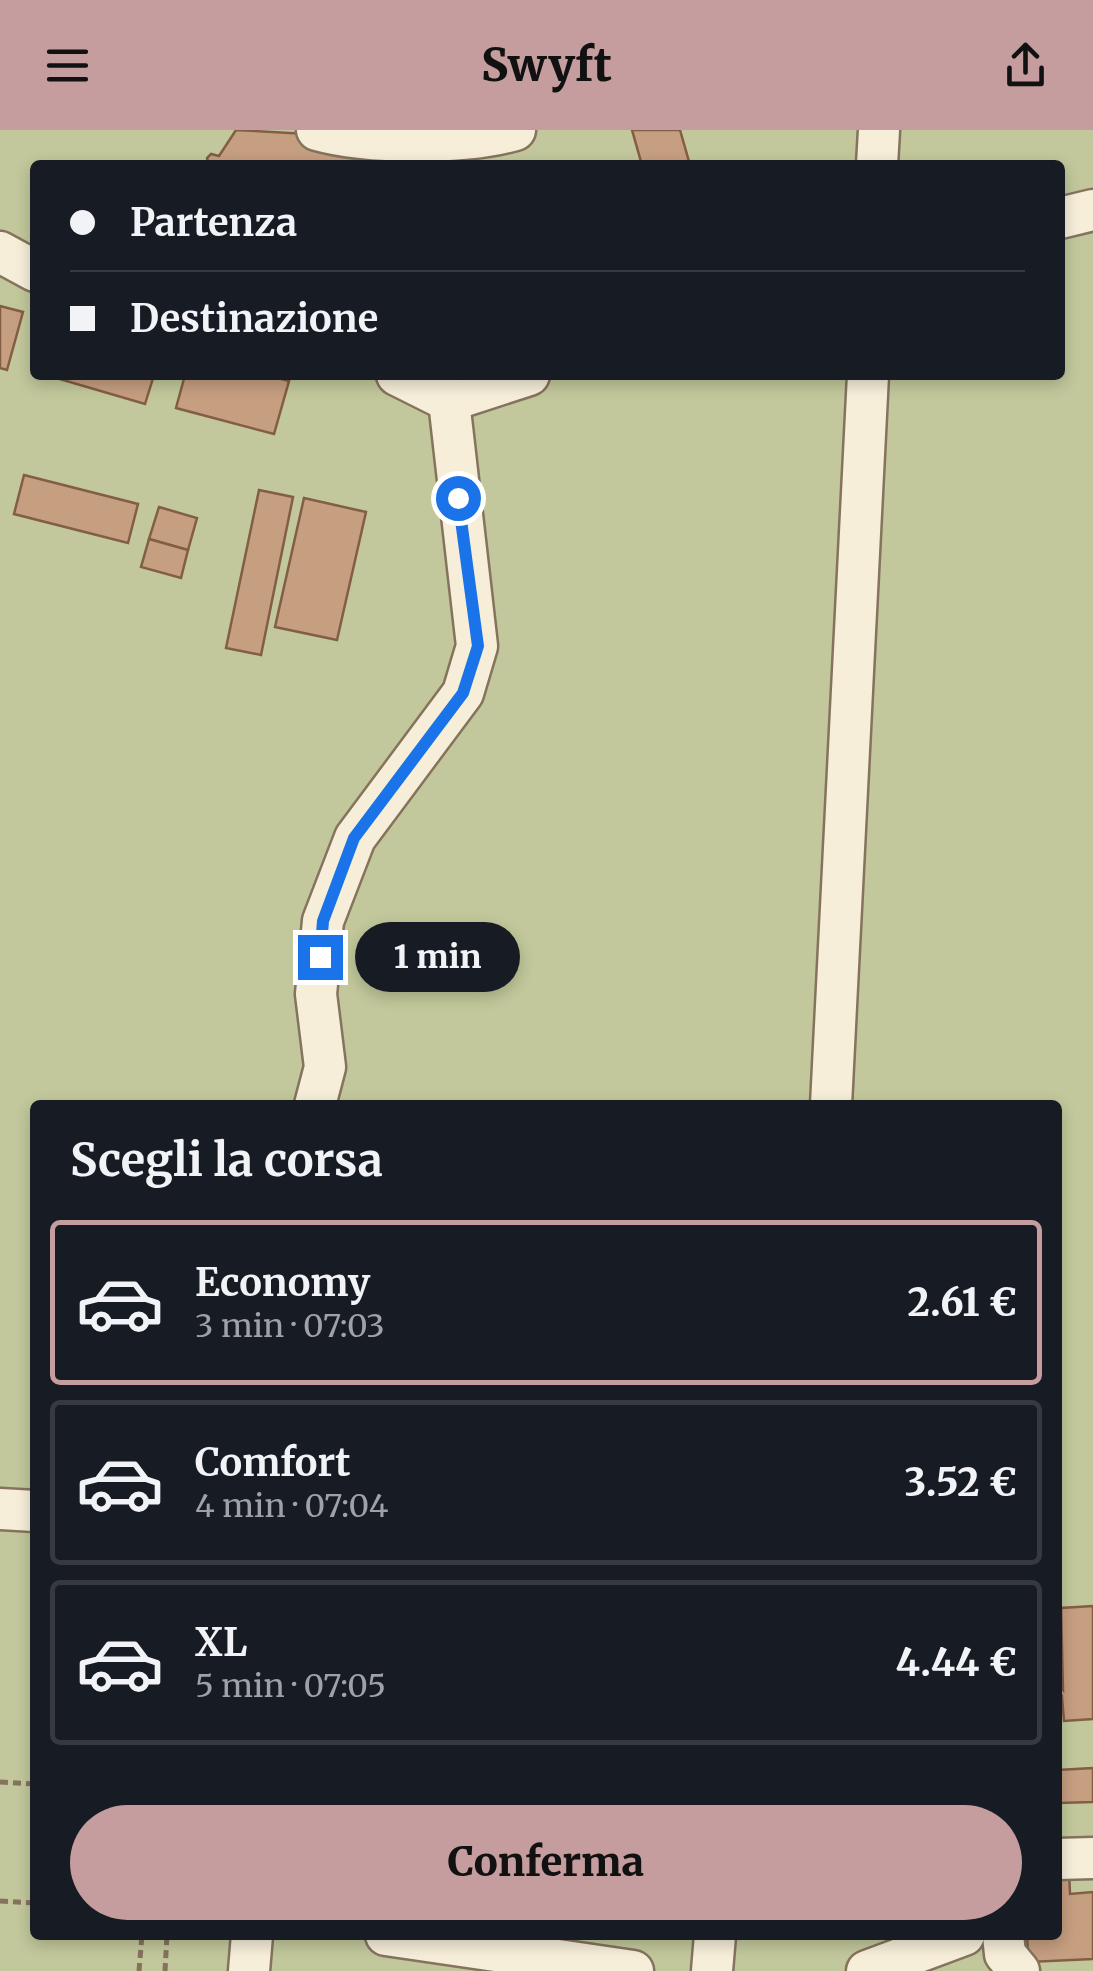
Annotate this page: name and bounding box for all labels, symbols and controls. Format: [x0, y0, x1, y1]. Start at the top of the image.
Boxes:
text: Swyft [481, 37, 612, 93]
icon: menu [40, 38, 95, 93]
icon: share [998, 38, 1053, 93]
text: Partenza [130, 199, 297, 246]
text: Destinazione [130, 295, 378, 342]
route start [436, 476, 481, 521]
callout: 1 min [355, 922, 520, 992]
route end [298, 935, 343, 980]
text: 1 min [394, 937, 481, 977]
text: Scegli la corsa [70, 1132, 383, 1188]
icon: car [75, 1258, 165, 1348]
text: Economy [195, 1259, 370, 1306]
text: 2.61 € [907, 1279, 1017, 1326]
text: 3 min · 07:03 [195, 1306, 385, 1346]
icon: car [75, 1438, 165, 1528]
text: Comfort [195, 1439, 351, 1486]
text: 3.52 € [905, 1459, 1017, 1506]
text: 4 min · 07:04 [195, 1486, 388, 1526]
icon: car [75, 1618, 165, 1708]
text: XL [195, 1619, 247, 1666]
text: 4.44 € [895, 1639, 1017, 1686]
text: 5 min · 07:05 [195, 1666, 386, 1706]
button: Conferma [70, 1805, 1022, 1920]

